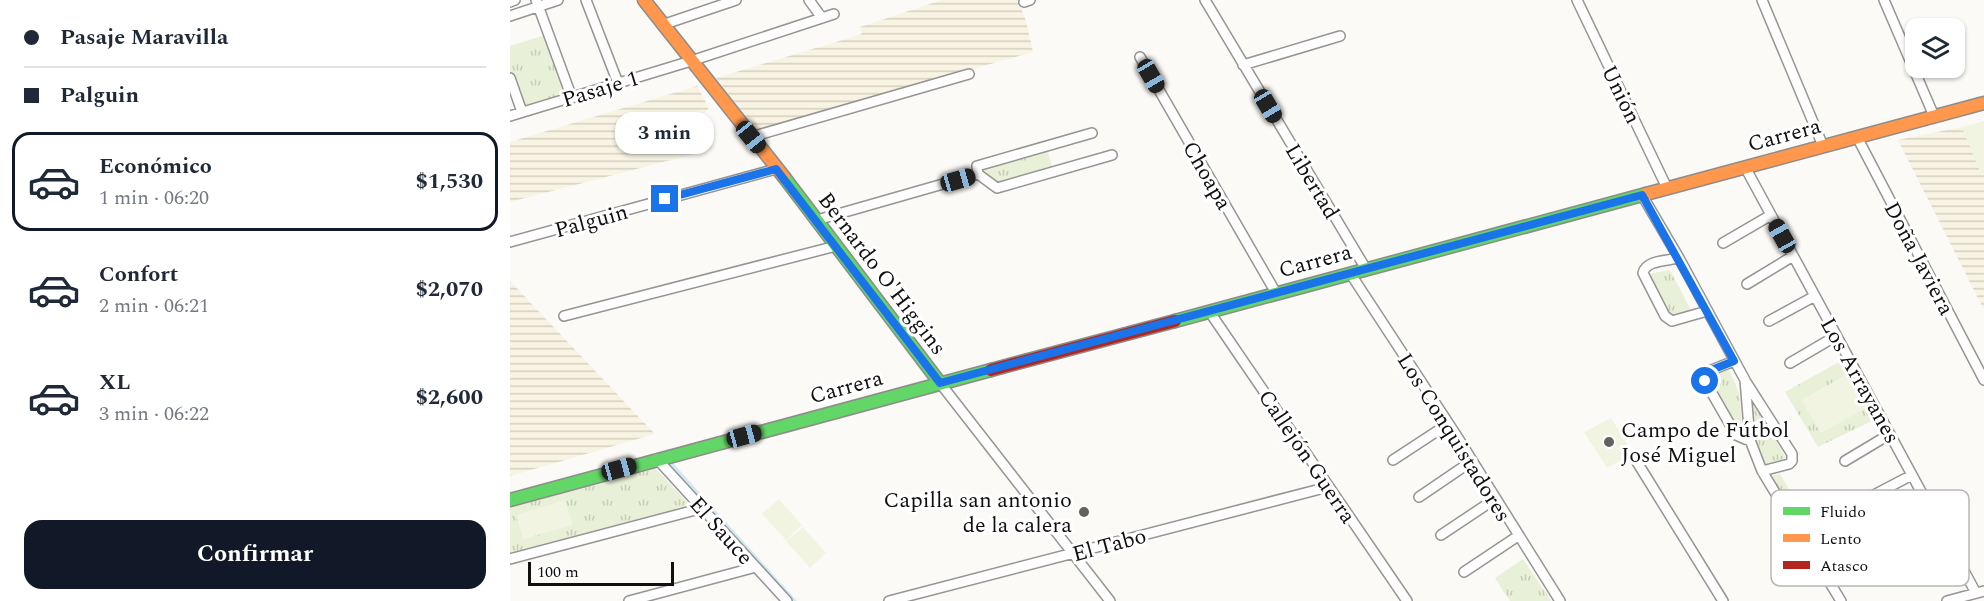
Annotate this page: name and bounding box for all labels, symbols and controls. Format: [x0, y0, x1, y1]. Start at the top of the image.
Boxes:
map controls [1905, 18, 1965, 78]
button: layers [1905, 18, 1965, 78]
text: Pasaje Maravilla [60, 21, 228, 54]
car [1134, 56, 1168, 96]
street label: Unión [1592, 60, 1649, 130]
street label: Pasaje 1 [558, 62, 643, 117]
text: Palguin [60, 79, 139, 112]
car [1251, 86, 1285, 126]
street label: Carrera [1744, 110, 1825, 161]
callout: 3 min [616, 112, 714, 154]
car [733, 117, 769, 157]
text: 3 min [638, 118, 691, 148]
street label: Choapa [1174, 135, 1240, 217]
street label: Libertad [1276, 138, 1347, 226]
text: Económico [99, 150, 212, 183]
icon: car [27, 155, 81, 209]
text: $1,530 [415, 165, 483, 198]
car [938, 166, 978, 194]
text: 1 min · 06:20 [99, 183, 209, 213]
route end [651, 185, 678, 212]
street label: Bernardo O'Higgins [809, 185, 954, 362]
street label: Palguin [551, 196, 632, 247]
street label: Doña Javiera [1875, 196, 1963, 322]
car [1765, 216, 1799, 256]
street label: Carrera [1275, 236, 1356, 287]
text: Confort [99, 258, 178, 291]
icon: car [27, 263, 81, 317]
text: $2,070 [415, 273, 483, 306]
text: 2 min · 06:21 [99, 291, 209, 321]
street label: Los Arrayanes [1811, 312, 1908, 450]
street label: Los Conquistadores [1388, 347, 1519, 529]
street label: Carrera [806, 362, 887, 413]
text: XL [99, 366, 130, 399]
route start [1691, 367, 1718, 394]
icon: car [27, 371, 81, 425]
text: $2,600 [415, 381, 483, 414]
street label: Callejón Guerra [1250, 383, 1364, 531]
text: 3 min · 06:22 [99, 399, 209, 429]
place label: Campo de Fútbol José Miguel [1621, 414, 1789, 472]
car [724, 423, 764, 449]
marker: Campo de Fútbol José Miguel [1602, 435, 1616, 449]
car [599, 456, 639, 482]
place label: Capilla san antonio de la calera [883, 484, 1072, 542]
street label: El Sauce [681, 489, 761, 573]
legend [1771, 490, 1969, 586]
text: Fluido [1820, 500, 1866, 524]
marker: Capilla san antonio de la calera [1077, 505, 1091, 519]
button: Confirmar [24, 520, 486, 589]
street label: El Tabo [1069, 520, 1150, 571]
text: Lento [1820, 527, 1861, 551]
text: Atasco [1820, 554, 1868, 578]
scale bar [528, 559, 674, 586]
text: 100 m [537, 560, 579, 584]

